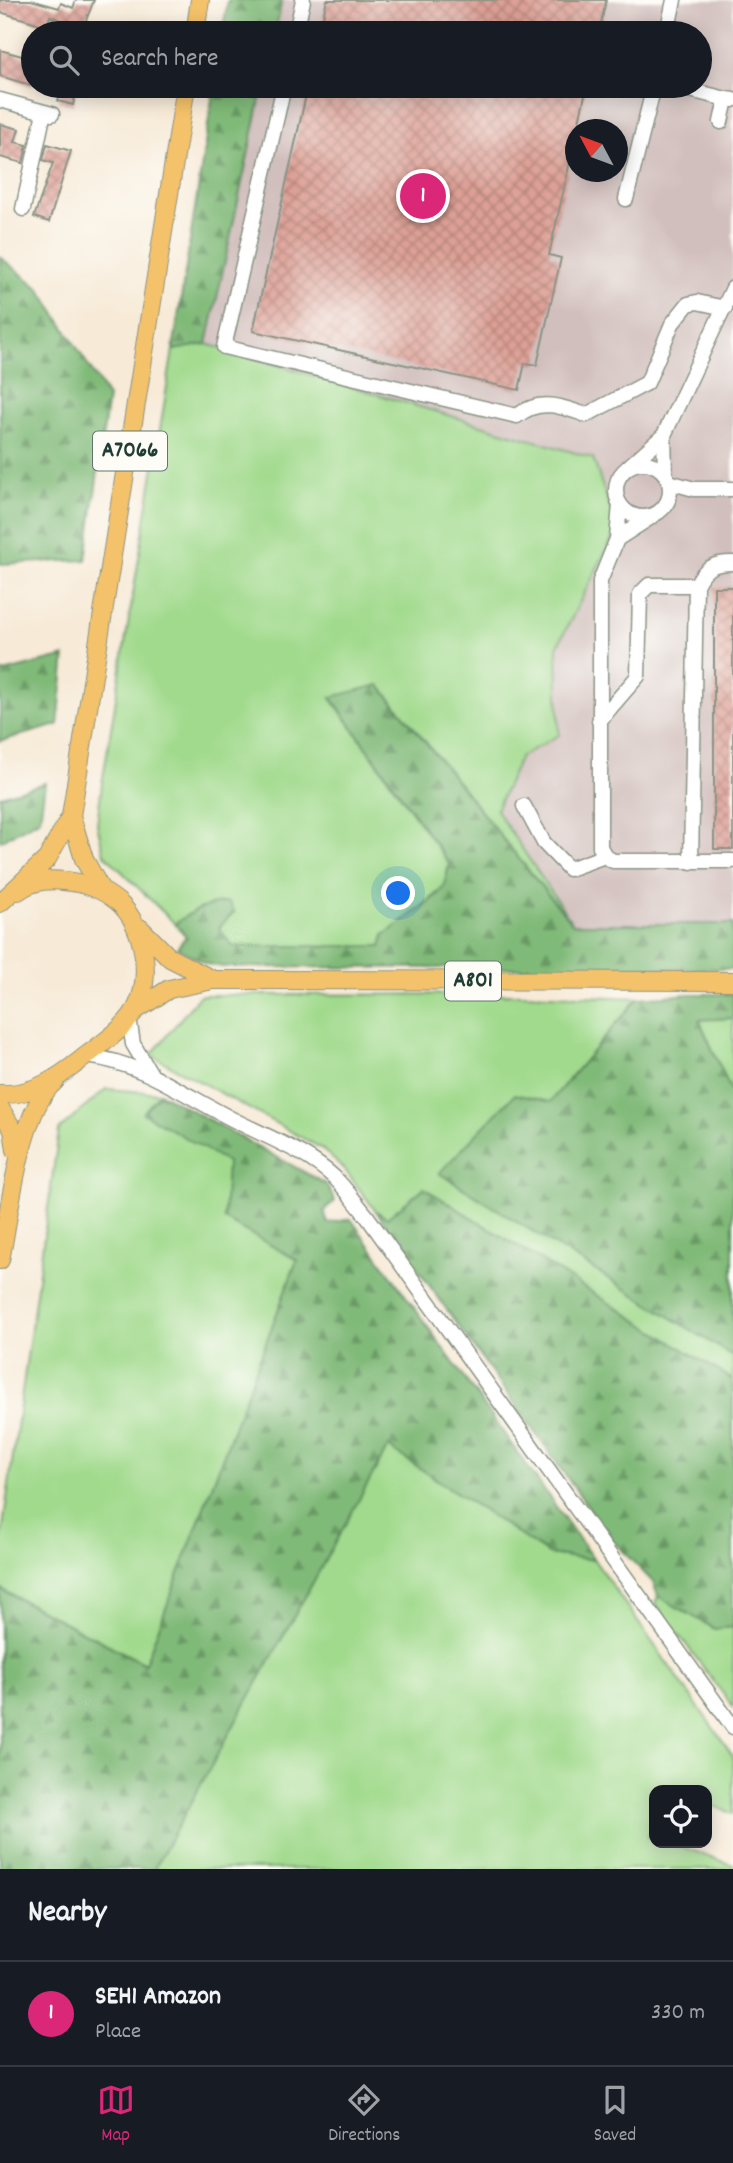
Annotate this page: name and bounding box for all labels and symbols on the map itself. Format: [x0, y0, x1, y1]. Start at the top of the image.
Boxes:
north arrow [565, 119, 628, 182]
pin: 1 [400, 170, 446, 222]
road number: A7066 [93, 432, 167, 471]
your location [381, 876, 415, 910]
road number: A801 [445, 962, 501, 1000]

